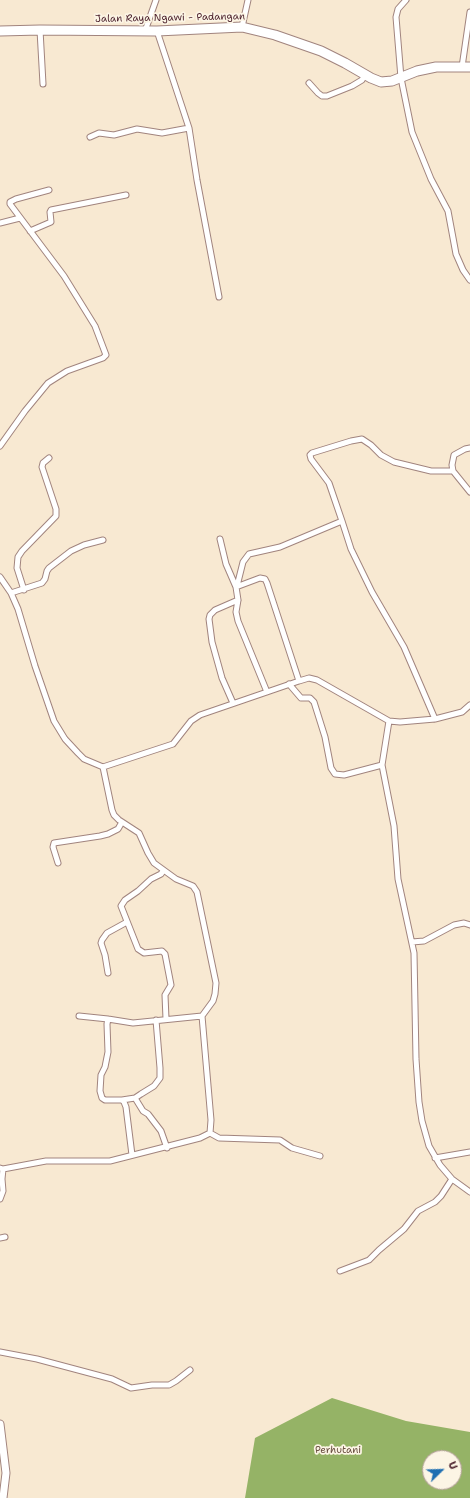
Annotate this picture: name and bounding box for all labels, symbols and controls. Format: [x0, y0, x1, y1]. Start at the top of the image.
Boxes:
street label: Jalan Raya Ngawi - Padangan [95, 11, 245, 25]
park label: Perhutani [315, 1444, 361, 1456]
north arrow [422, 1450, 462, 1490]
text: U [444, 1459, 461, 1472]

